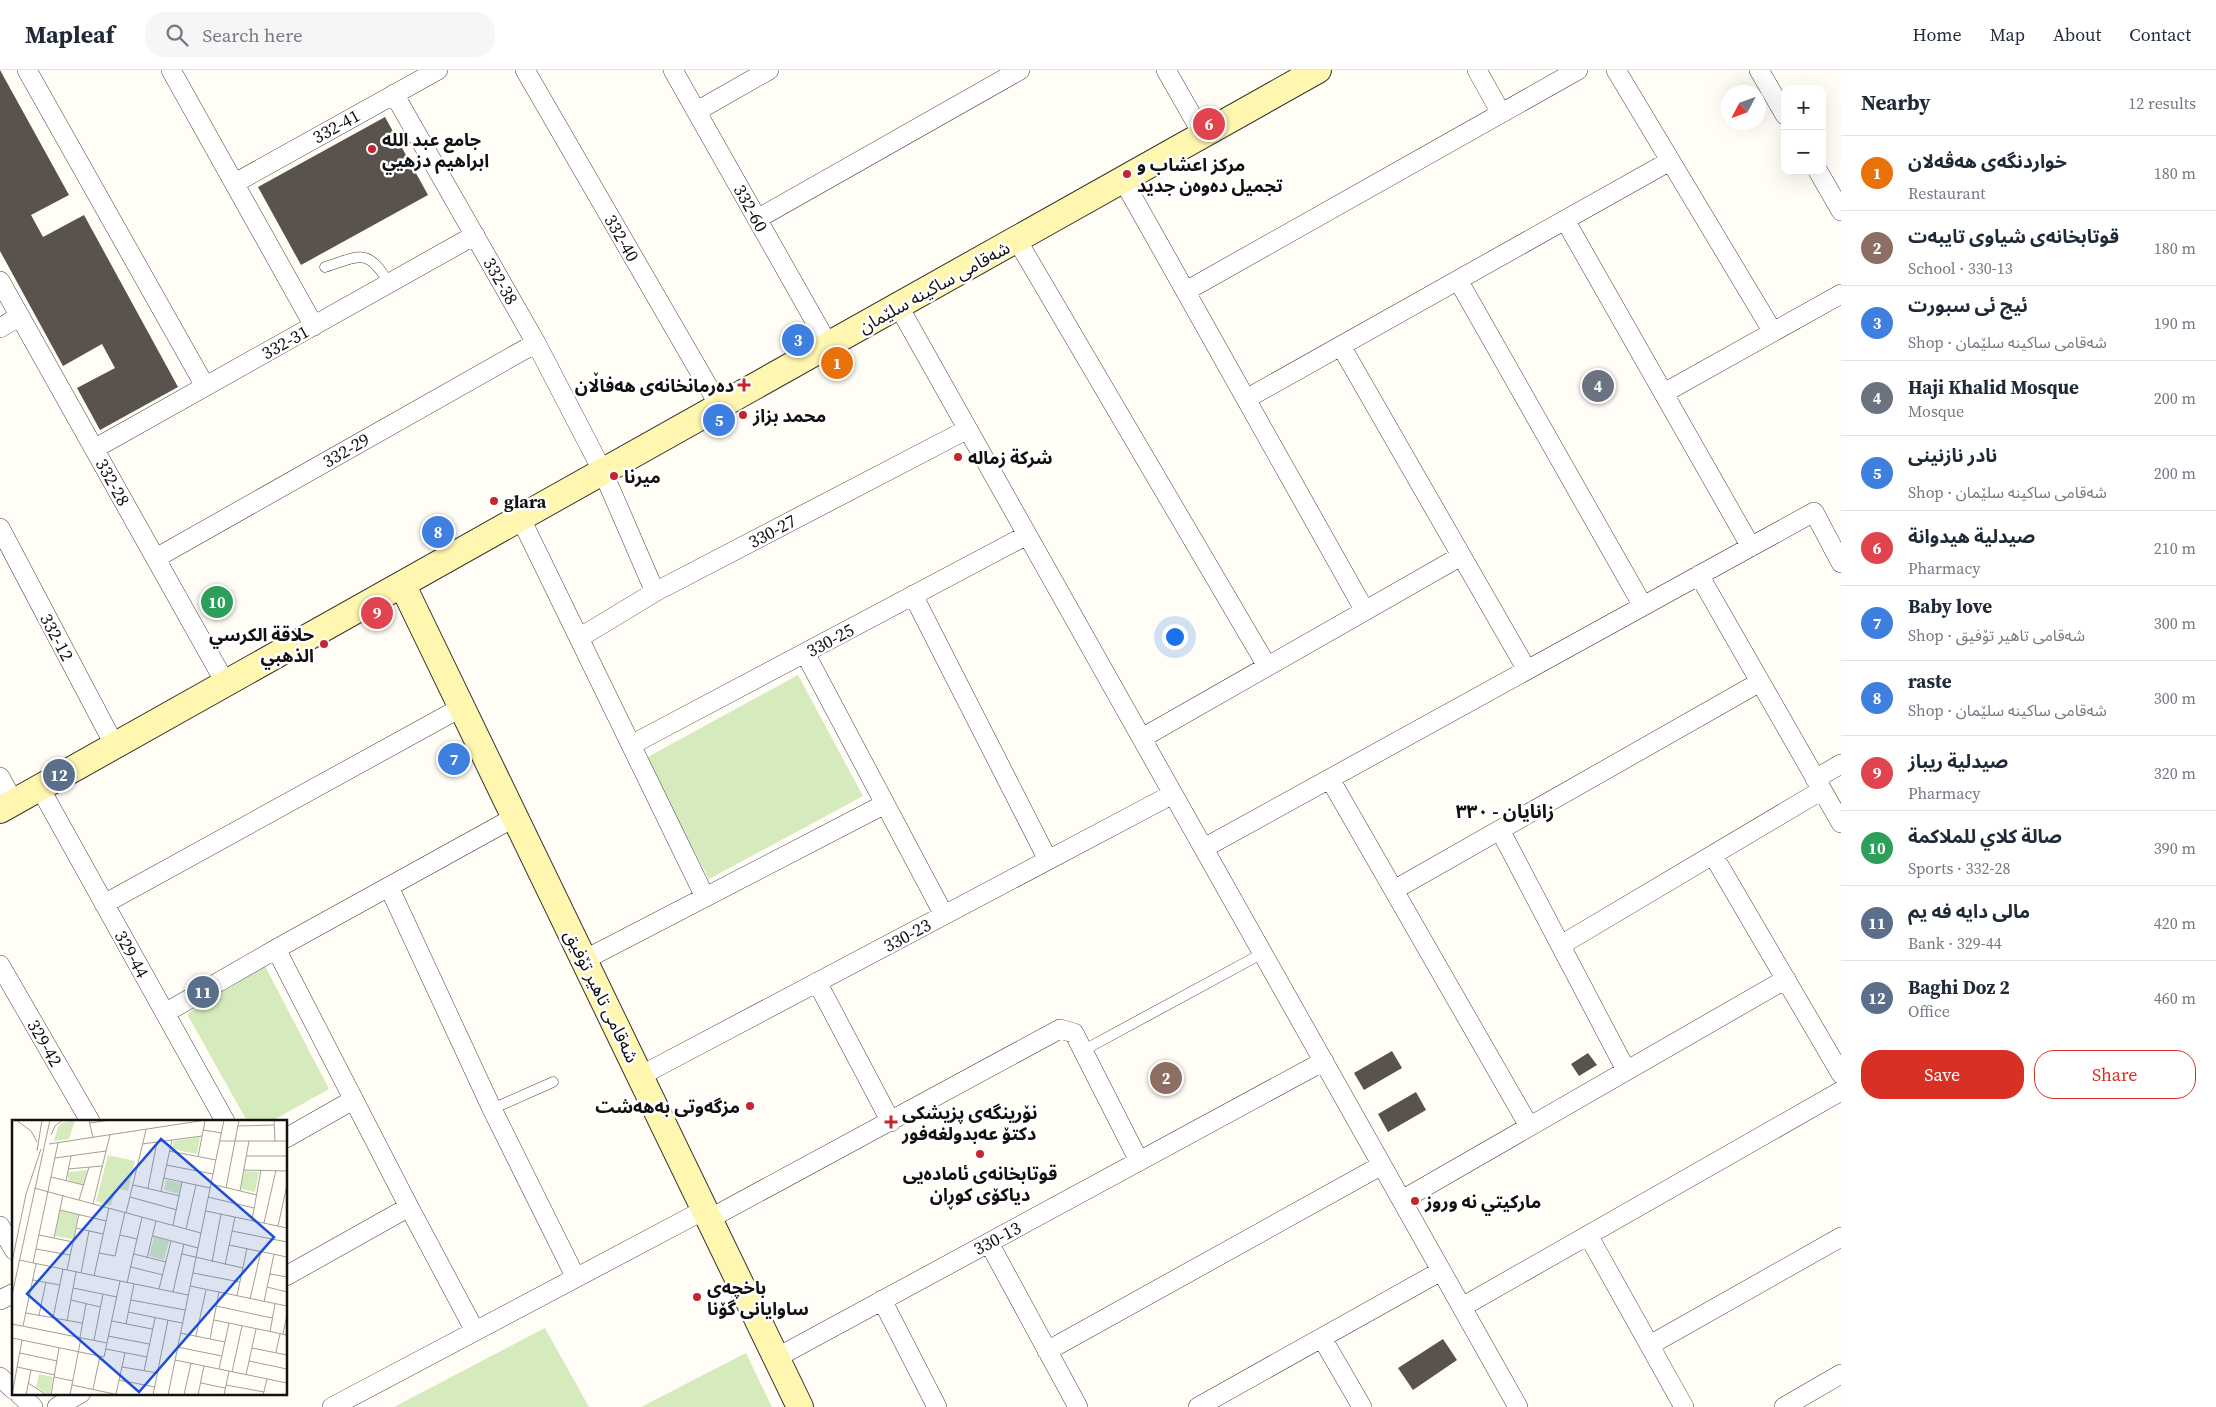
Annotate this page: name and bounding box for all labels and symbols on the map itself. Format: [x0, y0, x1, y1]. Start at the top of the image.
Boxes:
north arrow [1721, 85, 1766, 130]
street label: 332-41 [308, 103, 364, 149]
pin: 6 [1193, 105, 1225, 143]
place label: جامع عبد الله ابراهيم دزهيي [382, 127, 489, 175]
marker: جامع عبد الله ابراهيم دزهيي [366, 143, 378, 155]
place label: مرکز اعشاب و تجمیل دەوەن جدید [1137, 152, 1283, 198]
marker: مرکز اعشاب و تجمیل دەوەن جدید [1121, 168, 1133, 180]
street label: 332-60 [728, 180, 774, 236]
street label: 332-40 [599, 210, 645, 266]
street label: شەقامی ساکینە سلێمان [854, 235, 1014, 339]
street label: 332-38 [478, 253, 524, 309]
street label: 332-31 [257, 319, 313, 365]
pin: 3 [782, 321, 814, 359]
pin: 1 [821, 344, 853, 382]
pin: 4 [1582, 367, 1614, 405]
place label: دەرمانخانەی هەفاڵان [575, 372, 734, 398]
marker: دەرمانخانەی هەفاڵان [738, 379, 750, 391]
pin: 5 [703, 401, 735, 439]
place label: محمد بزاز [752, 403, 826, 428]
marker: محمد بزاز [737, 409, 749, 421]
street label: 332-29 [318, 427, 374, 473]
place label: شركة زماله [968, 445, 1053, 470]
marker: شركة زماله [952, 451, 964, 463]
street label: 332-28 [90, 454, 136, 510]
place label: ميرنا [624, 464, 661, 489]
marker: ميرنا [608, 470, 620, 482]
place label: glara [504, 489, 547, 514]
marker: glara [488, 495, 500, 507]
street label: 330-27 [744, 508, 800, 554]
pin: 8 [422, 513, 454, 551]
pin: 10 [201, 583, 233, 621]
pin: 9 [361, 594, 393, 632]
street label: 332-12 [34, 609, 80, 665]
street label: 330-25 [802, 617, 858, 663]
place label: حلاقة الكرسي الذهبي [209, 622, 314, 670]
your location [1162, 624, 1188, 650]
marker: حلاقة الكرسي الذهبي [318, 638, 330, 650]
pin: 7 [438, 740, 470, 778]
pin: 12 [43, 756, 75, 794]
district label: زانایان - ٣٣٠ [1456, 798, 1554, 824]
street label: 330-23 [879, 912, 935, 958]
street label: شەقامی تاهیر تۆفیق [559, 925, 645, 1067]
street label: 329-44 [109, 926, 155, 982]
pin: 11 [187, 973, 219, 1011]
street label: 329-42 [22, 1015, 68, 1071]
pin: 2 [1150, 1059, 1182, 1097]
place label: مزگەوتی بەهەشت [595, 1094, 740, 1119]
marker: مزگەوتی بەهەشت [744, 1100, 756, 1112]
place label: نۆرینگەی پزیشکی دکتۆ عەبدولغەفور [901, 1100, 1038, 1146]
marker: نۆرینگەی پزیشکی دکتۆ عەبدولغەفور [884, 1115, 898, 1129]
inset map [12, 1120, 288, 1394]
marker: قوتابخانەی ئامادەیی دیاکۆی کوڕان [974, 1148, 986, 1160]
place label: قوتابخانەی ئامادەیی دیاکۆی کوڕان [903, 1161, 1057, 1209]
place label: ماركيتي نه وروز [1424, 1189, 1541, 1216]
marker: ماركيتي نه وروز [1409, 1195, 1421, 1207]
street label: 330-13 [969, 1215, 1025, 1261]
place label: باخچەی ساوایانی گۆنا [707, 1275, 809, 1321]
marker: باخچەی ساوایانی گۆنا [691, 1291, 703, 1303]

